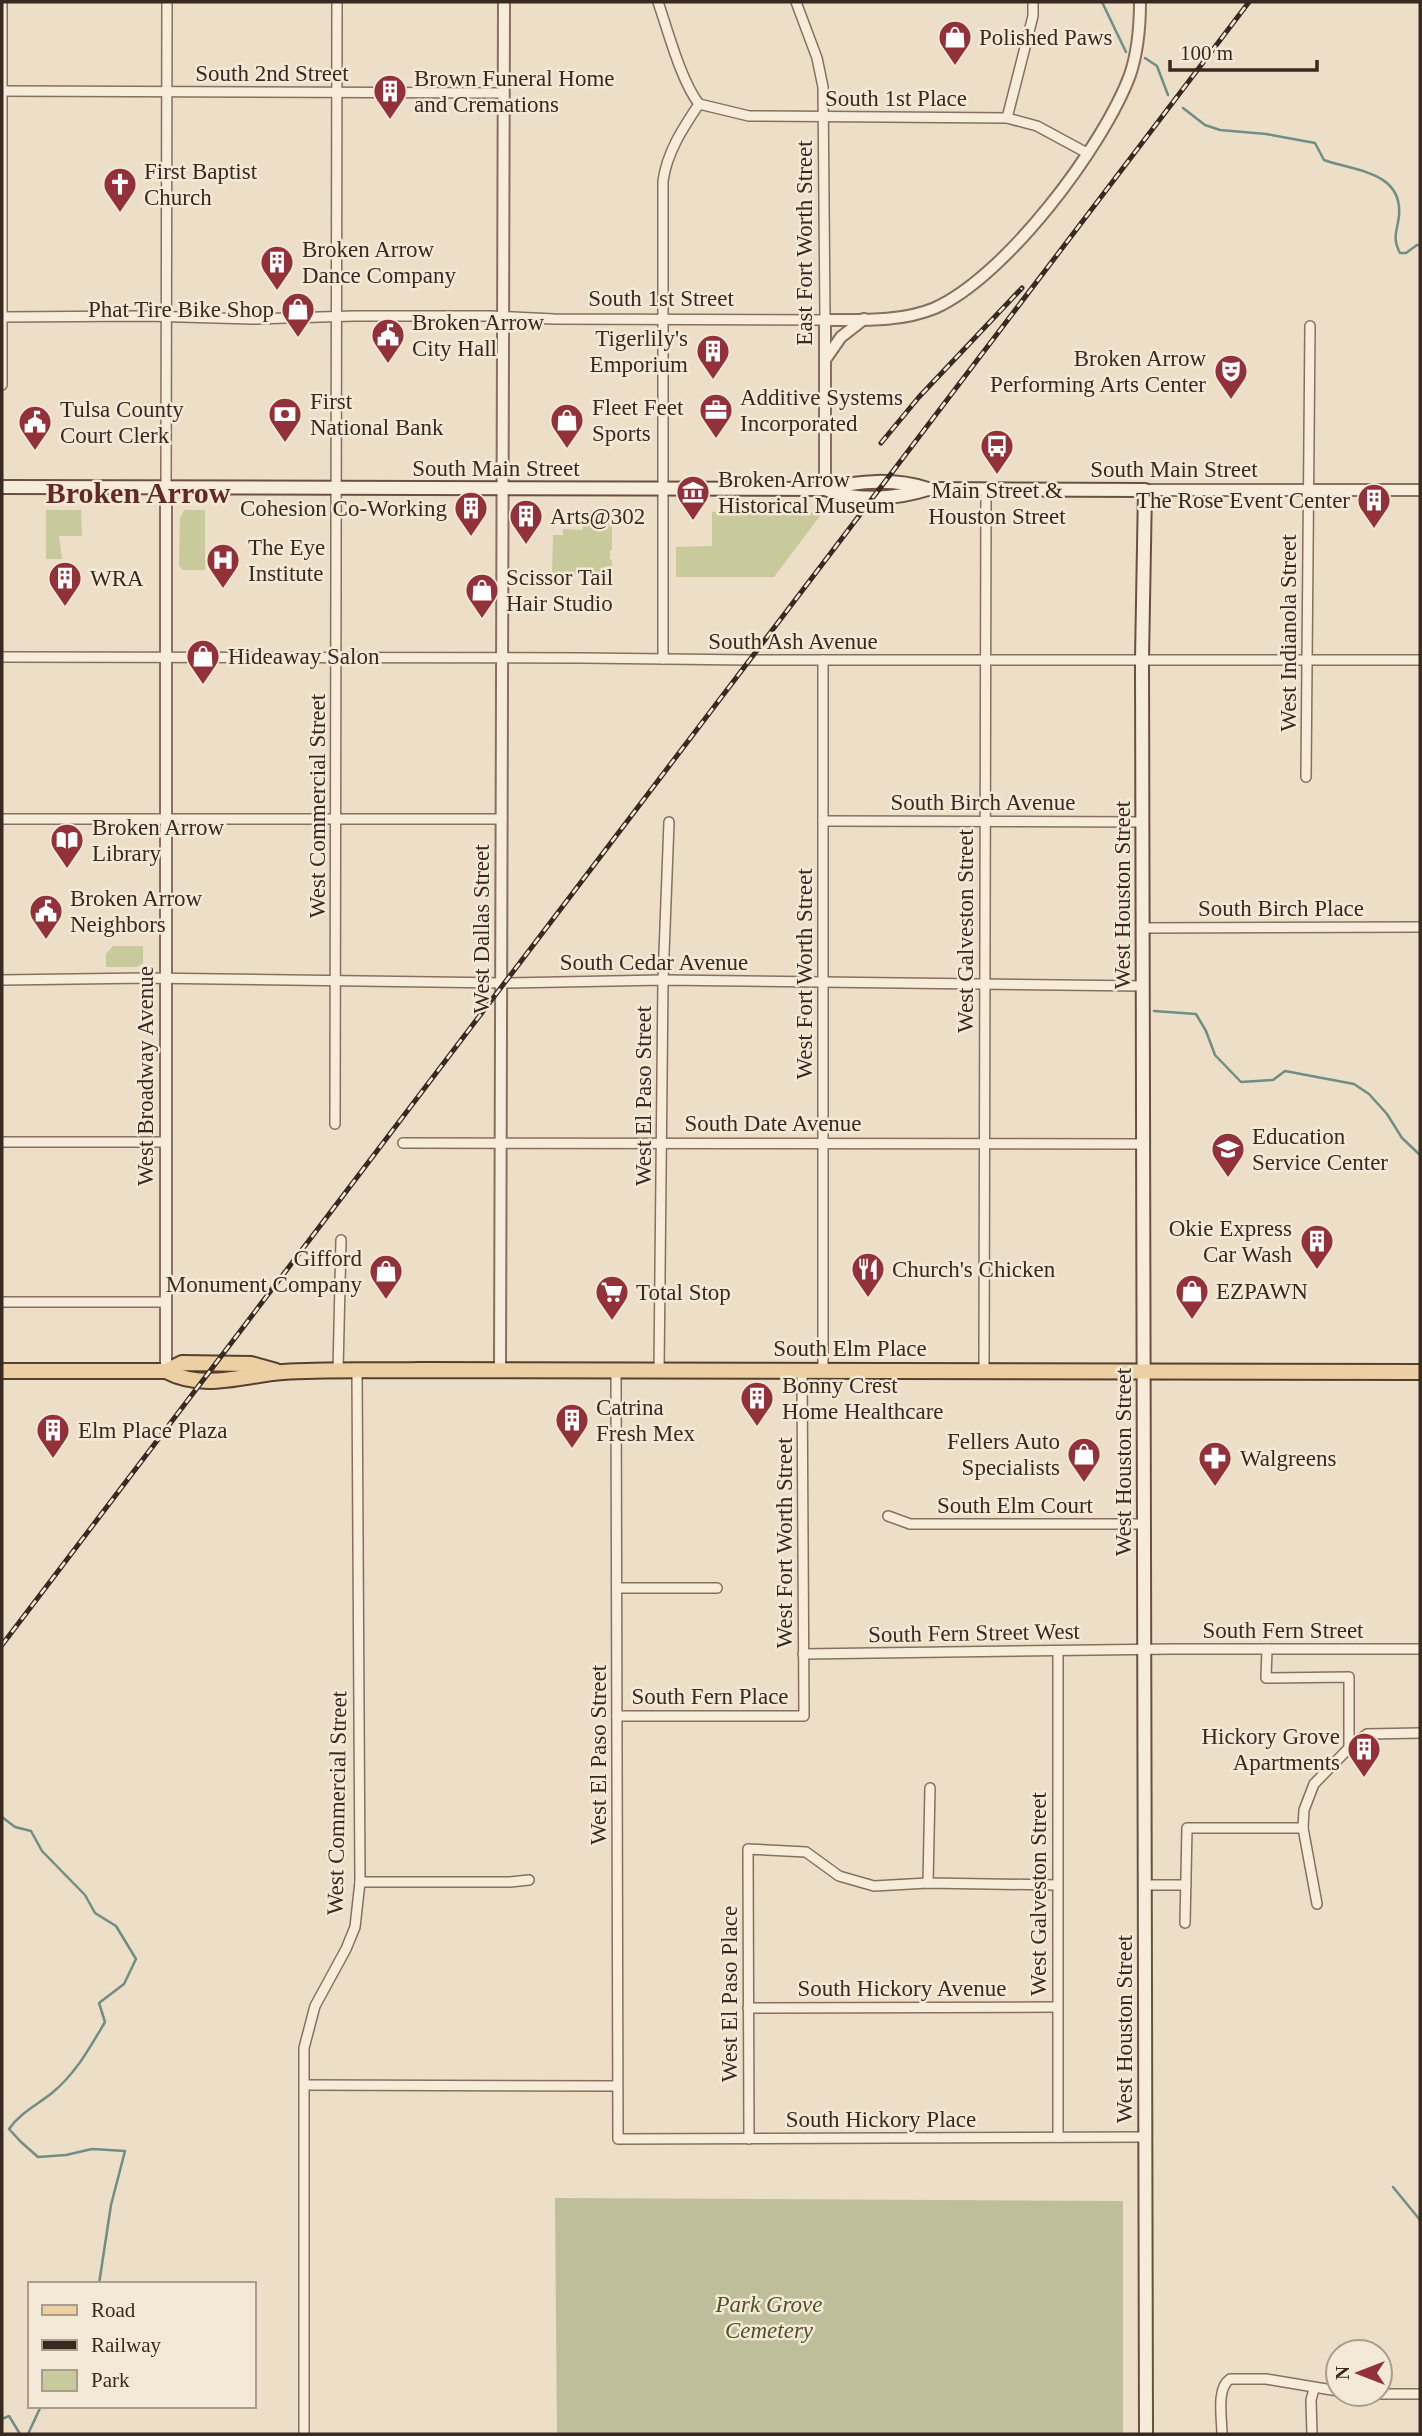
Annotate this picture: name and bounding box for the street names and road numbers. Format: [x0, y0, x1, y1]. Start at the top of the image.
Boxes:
street label: South 2nd Street [195, 61, 349, 86]
street label: South 1st Place [825, 86, 967, 111]
street label: East Fort Worth Street [792, 140, 817, 346]
street label: South 1st Street [588, 286, 734, 311]
street label: South Main Street [412, 456, 580, 481]
street label: South Main Street [1090, 457, 1258, 482]
street label: West Indianola Street [1276, 534, 1301, 732]
street label: South Ash Avenue [708, 629, 878, 654]
street label: West Commercial Street [305, 693, 330, 918]
street label: South Birch Avenue [891, 790, 1075, 815]
street label: West Houston Street [1110, 800, 1135, 989]
street label: West Galveston Street [953, 828, 978, 1033]
street label: West Dallas Street [469, 844, 494, 1014]
street label: West Fort Worth Street [792, 868, 817, 1080]
street label: South Birch Place [1198, 896, 1364, 921]
street label: South Cedar Avenue [560, 950, 748, 975]
street label: West Broadway Avenue [133, 966, 158, 1186]
street label: West El Paso Street [631, 1005, 656, 1186]
street label: South Date Avenue [684, 1111, 862, 1136]
street label: South Elm Place [773, 1336, 927, 1361]
street label: West Houston Street [1111, 1367, 1136, 1556]
street label: West Fort Worth Street [772, 1437, 797, 1649]
street label: South Elm Court [937, 1493, 1094, 1518]
street label: South Fern Street [1203, 1618, 1364, 1643]
street label: South Fern Street West [868, 1619, 1081, 1647]
street label: West El Paso Street [586, 1664, 611, 1845]
street label: South Fern Place [631, 1684, 789, 1709]
street label: West Commercial Street [323, 1690, 351, 1915]
street label: West Galveston Street [1026, 1791, 1051, 1996]
street label: West El Paso Place [717, 1906, 742, 2082]
street label: West Houston Street [1112, 1934, 1137, 2123]
street label: South Hickory Avenue [797, 1976, 1007, 2001]
street label: South Hickory Place [786, 2107, 976, 2132]

